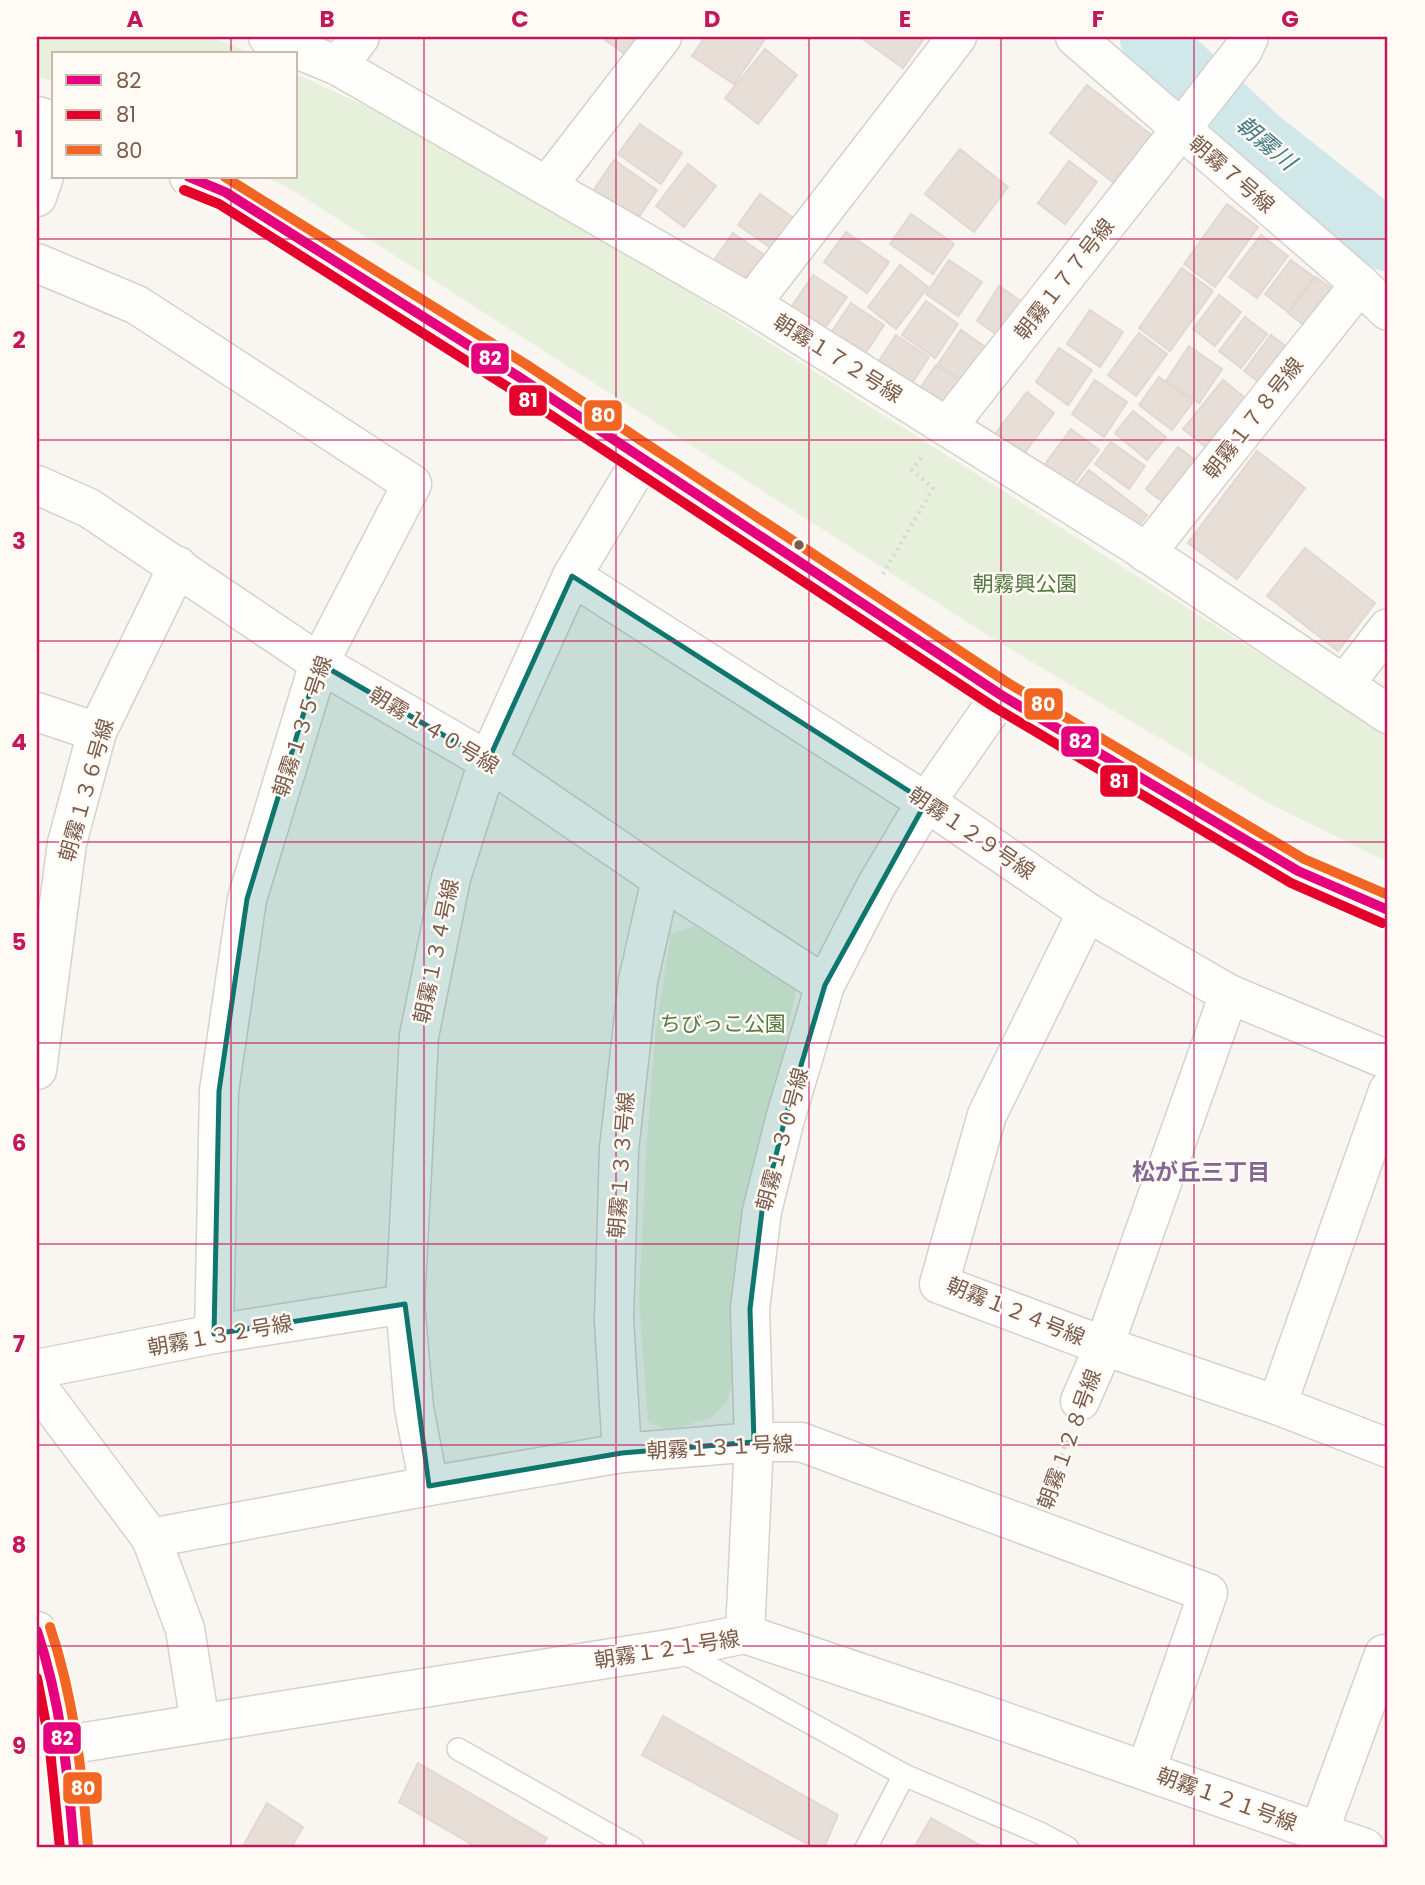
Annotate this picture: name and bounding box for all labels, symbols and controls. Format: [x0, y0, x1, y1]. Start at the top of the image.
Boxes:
text: A [127, 3, 144, 35]
text: B [319, 3, 335, 35]
text: C [511, 3, 529, 35]
text: D [704, 3, 720, 35]
text: E [899, 3, 911, 35]
text: F [1092, 3, 1104, 35]
text: G [1281, 3, 1299, 35]
legend [52, 52, 298, 178]
text: 82 [116, 66, 141, 95]
text: 81 [116, 100, 136, 129]
water label: 朝霧川 [1229, 109, 1305, 179]
text: 1 [15, 123, 23, 155]
street label: 朝霧７号線 [1183, 129, 1281, 219]
text: 80 [116, 136, 142, 165]
street label: 朝霧１７７号線 [1007, 212, 1121, 346]
street label: 朝霧１７２号線 [768, 307, 908, 409]
text: 2 [12, 324, 26, 356]
line badge: 82 [470, 342, 510, 375]
text: 82 [478, 345, 502, 372]
street label: 朝霧１７８号線 [1196, 351, 1310, 485]
line badge: 81 [508, 384, 548, 417]
text: 81 [518, 387, 538, 414]
line badge: 80 [583, 399, 623, 432]
text: 80 [591, 402, 615, 429]
text: 3 [12, 525, 26, 557]
unlabelled marker [792, 538, 806, 552]
park label: 朝霧興公園 [973, 569, 1078, 598]
street label: 朝霧１３５号線 [265, 652, 339, 800]
street label: 朝霧１４０号線 [364, 680, 504, 780]
line badge: 80 [1023, 687, 1064, 721]
text: 80 [1031, 691, 1055, 718]
street label: 朝霧１３６号線 [52, 715, 120, 865]
line badge: 82 [1060, 725, 1100, 758]
text: 4 [11, 726, 27, 758]
text: 82 [1068, 728, 1092, 755]
line badge: 81 [1099, 764, 1139, 798]
text: 81 [1109, 768, 1129, 795]
street label: 朝霧１２９号線 [903, 780, 1041, 886]
street label: 朝霧１３４号線 [407, 876, 465, 1026]
text: 5 [12, 926, 26, 958]
park label: ちびっこ公園 [660, 1009, 786, 1038]
street label: 朝霧１３０号線 [749, 1064, 815, 1214]
street label: 朝霧１３３号線 [601, 1091, 641, 1239]
text: 6 [12, 1127, 26, 1159]
district label: 松が丘三丁目 [1132, 1156, 1270, 1188]
street label: 朝霧１２４号線 [942, 1270, 1090, 1352]
street label: 朝霧１３２号線 [145, 1308, 295, 1362]
text: 7 [13, 1328, 25, 1360]
street label: 朝霧１２８号線 [1030, 1365, 1108, 1513]
street label: 朝霧１３１号線 [646, 1429, 794, 1465]
text: 8 [12, 1529, 26, 1561]
street label: 朝霧１２１号線 [592, 1623, 742, 1675]
line badge: 82 [42, 1721, 82, 1755]
text: 82 [50, 1725, 74, 1752]
text: 9 [12, 1730, 26, 1762]
street label: 朝霧１２１号線 [1153, 1760, 1301, 1838]
line badge: 80 [62, 1771, 103, 1805]
text: 80 [71, 1775, 95, 1802]

